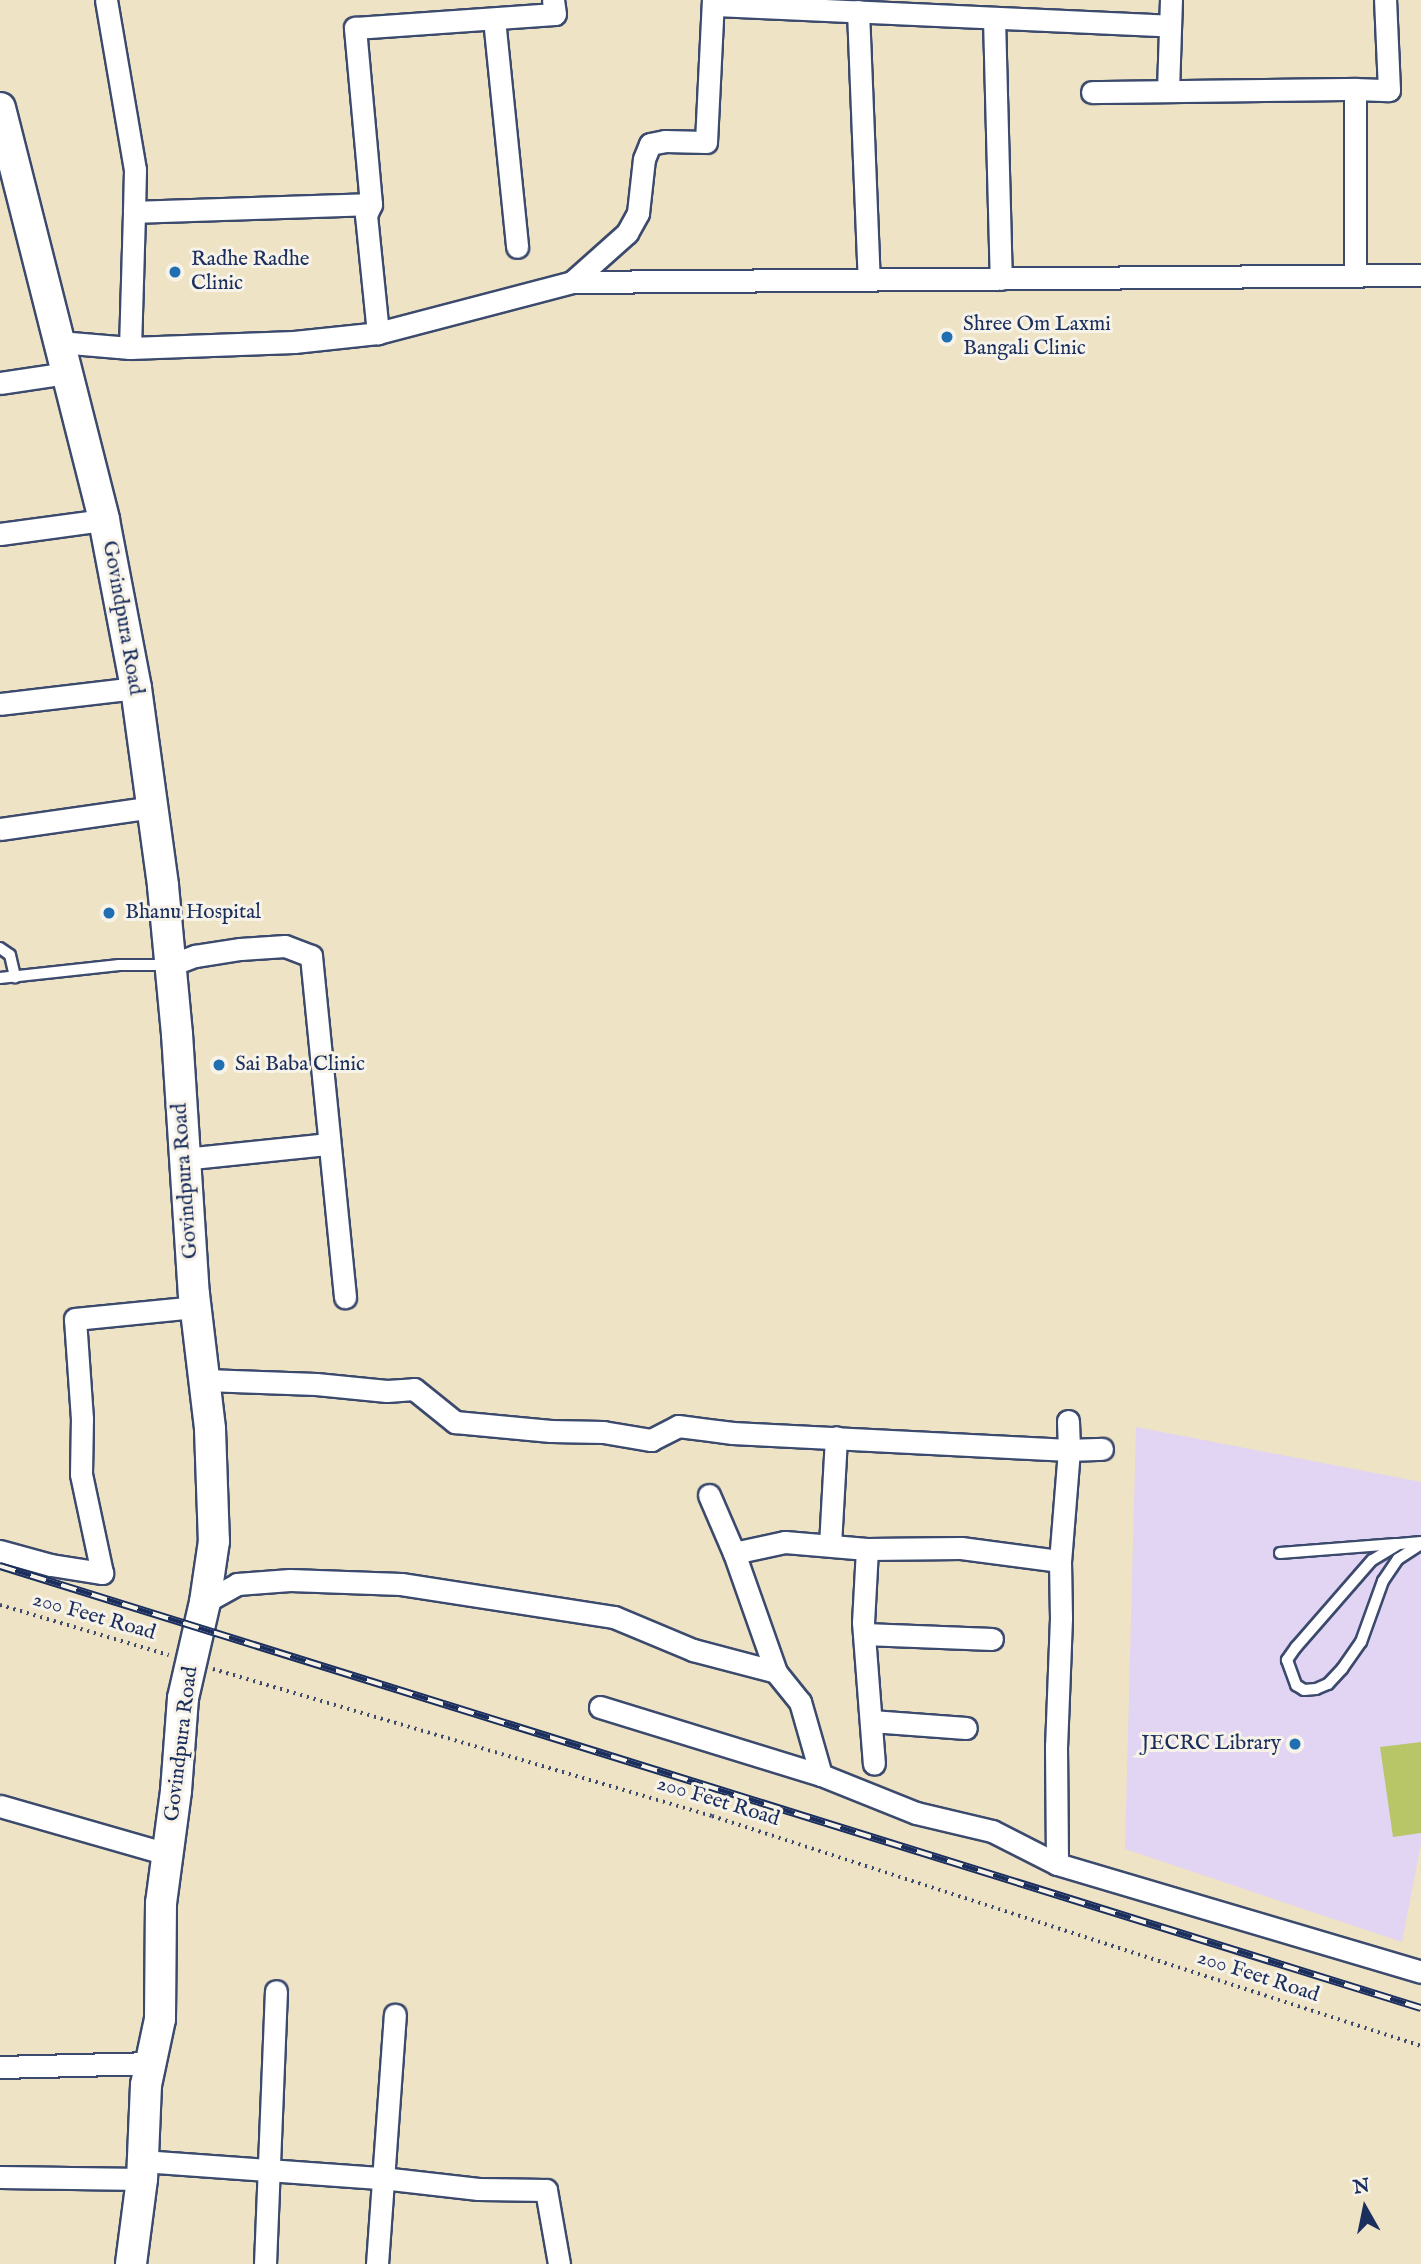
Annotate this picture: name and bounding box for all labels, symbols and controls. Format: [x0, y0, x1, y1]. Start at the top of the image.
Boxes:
place label: Radhe Radhe Clinic [191, 247, 309, 297]
marker: Radhe Radhe Clinic [165, 262, 185, 282]
place label: Shree Om Laxmi Bangali Clinic [963, 312, 1111, 362]
marker: Shree Om Laxmi Bangali Clinic [937, 327, 957, 347]
street label: Govindpura Road [96, 539, 148, 697]
place label: Bhanu Hospital [125, 900, 261, 926]
marker: Bhanu Hospital [99, 903, 119, 923]
place label: Sai Baba Clinic [235, 1052, 365, 1078]
marker: Sai Baba Clinic [209, 1055, 229, 1075]
street label: Govindpura Road [168, 1102, 204, 1260]
street label: 200 Feet Road [30, 1587, 158, 1647]
street label: Govindpura Road [160, 1665, 204, 1823]
place label: JECRC Library [1141, 1731, 1281, 1757]
marker: JECRC Library [1287, 1736, 1303, 1752]
street label: 200 Feet Road [654, 1771, 782, 1833]
street label: 200 Feet Road [1194, 1945, 1322, 2009]
north arrow [1330, 2173, 1400, 2243]
text: N [1352, 2174, 1372, 2200]

